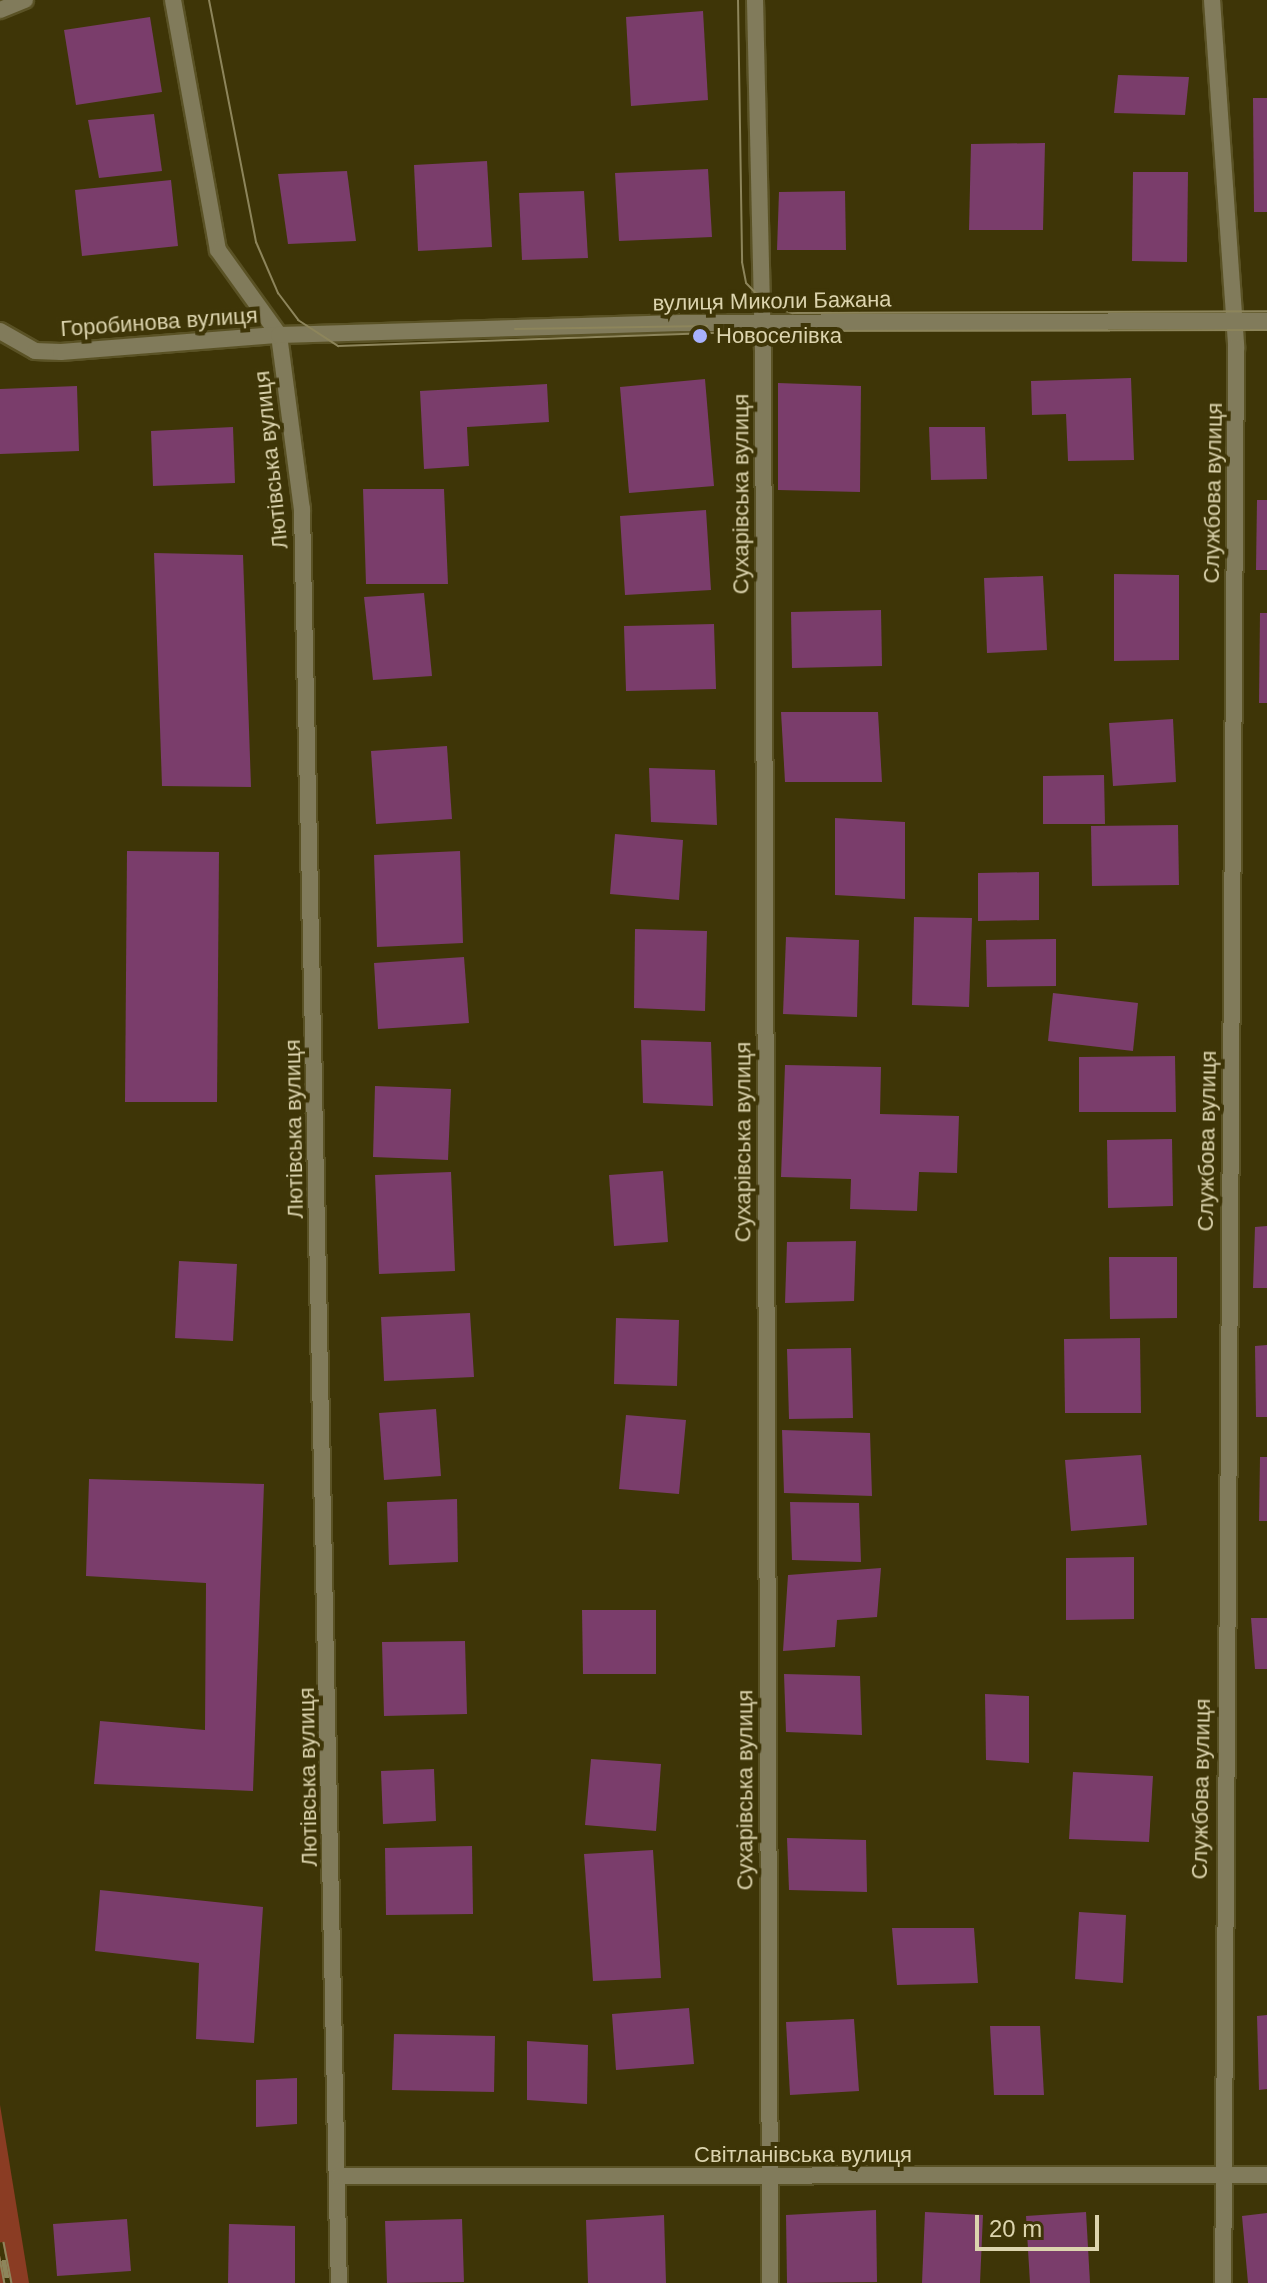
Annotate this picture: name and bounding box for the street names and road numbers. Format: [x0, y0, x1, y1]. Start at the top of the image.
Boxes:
street label: вулиця Миколи Бажана [652, 286, 892, 316]
street label: Горобинова вулиця [60, 302, 258, 342]
street label: Лютівська вулиця [249, 370, 293, 550]
street label: Сухарівська вулиця [728, 394, 754, 594]
street label: Службова вулиця [1198, 402, 1228, 584]
street label: Лютівська вулиця [279, 1039, 309, 1219]
street label: Сухарівська вулиця [730, 1042, 756, 1242]
street label: Службова вулиця [1192, 1050, 1222, 1232]
street label: Лютівська вулиця [293, 1687, 323, 1867]
street label: Сухарівська вулиця [732, 1690, 758, 1890]
street label: Службова вулиця [1186, 1698, 1216, 1880]
street label: Світланівська вулиця [694, 2142, 912, 2168]

